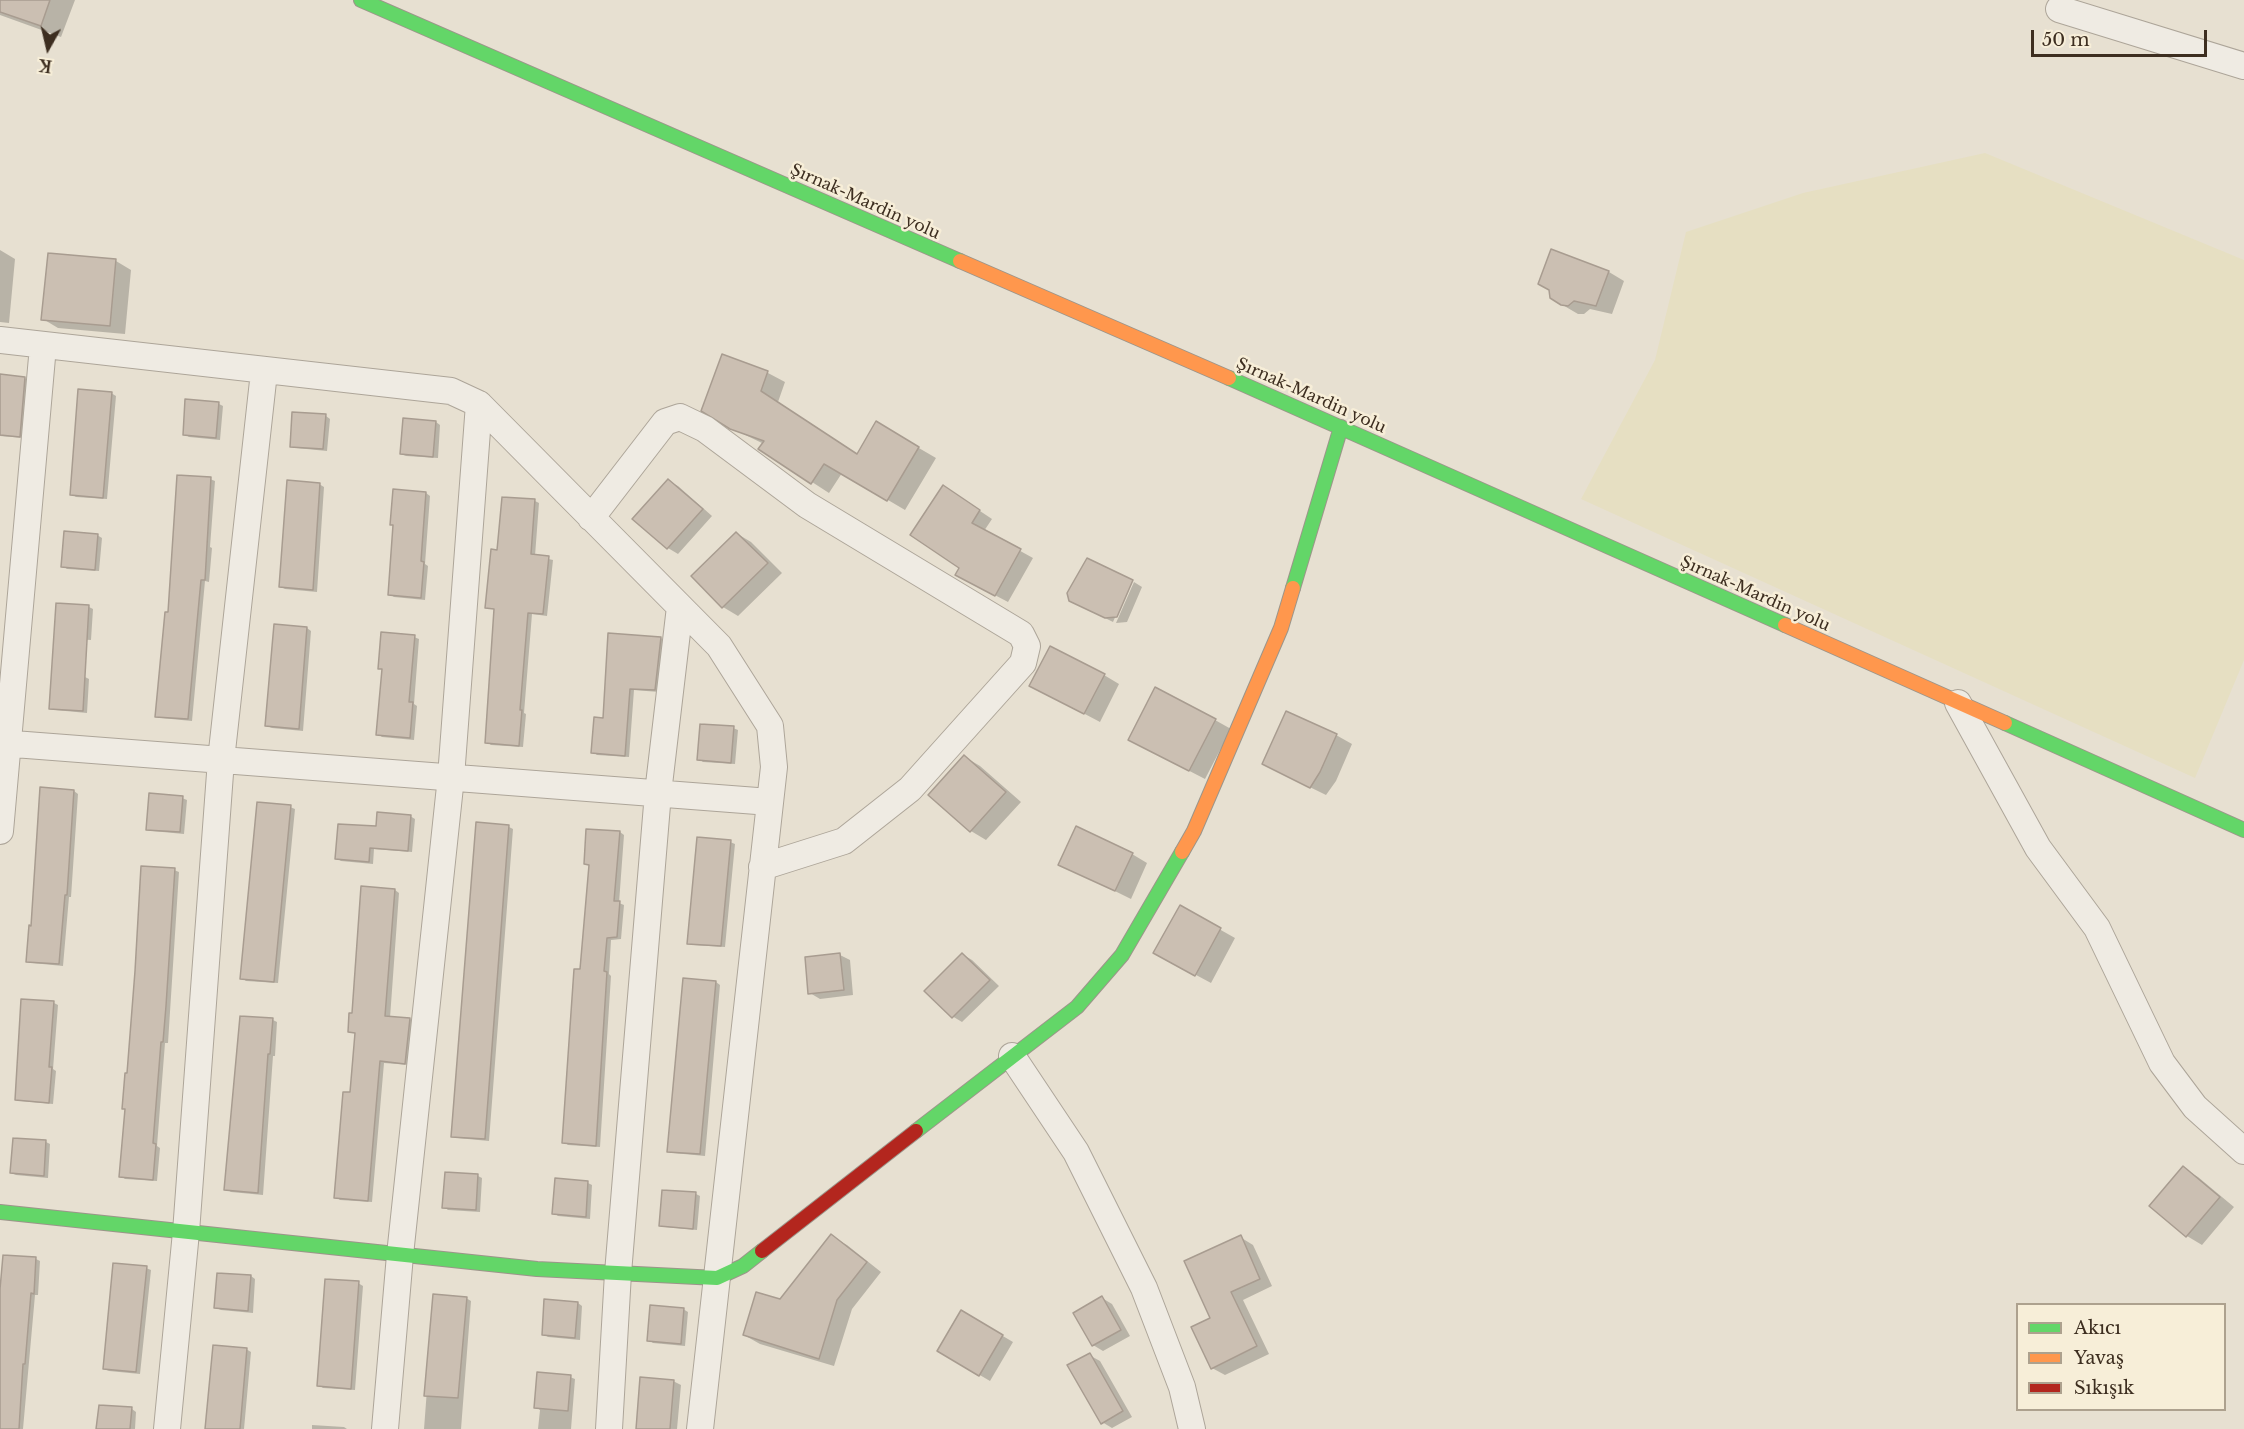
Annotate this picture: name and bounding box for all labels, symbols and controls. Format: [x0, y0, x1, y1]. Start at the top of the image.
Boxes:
north arrow [18, 18, 78, 78]
scale bar [2034, 18, 2210, 56]
text: 50 m [2042, 29, 2090, 51]
text: K [38, 55, 53, 77]
street label: Şırnak-Mardin yolu [787, 160, 943, 244]
street label: Şırnak-Mardin yolu [1233, 354, 1389, 438]
street label: Şırnak-Mardin yolu [1677, 552, 1833, 636]
legend [2016, 1303, 2226, 1411]
text: Akıcı [2074, 1317, 2121, 1339]
text: Yavaş [2074, 1347, 2124, 1369]
text: Sıkışık [2074, 1377, 2134, 1399]

